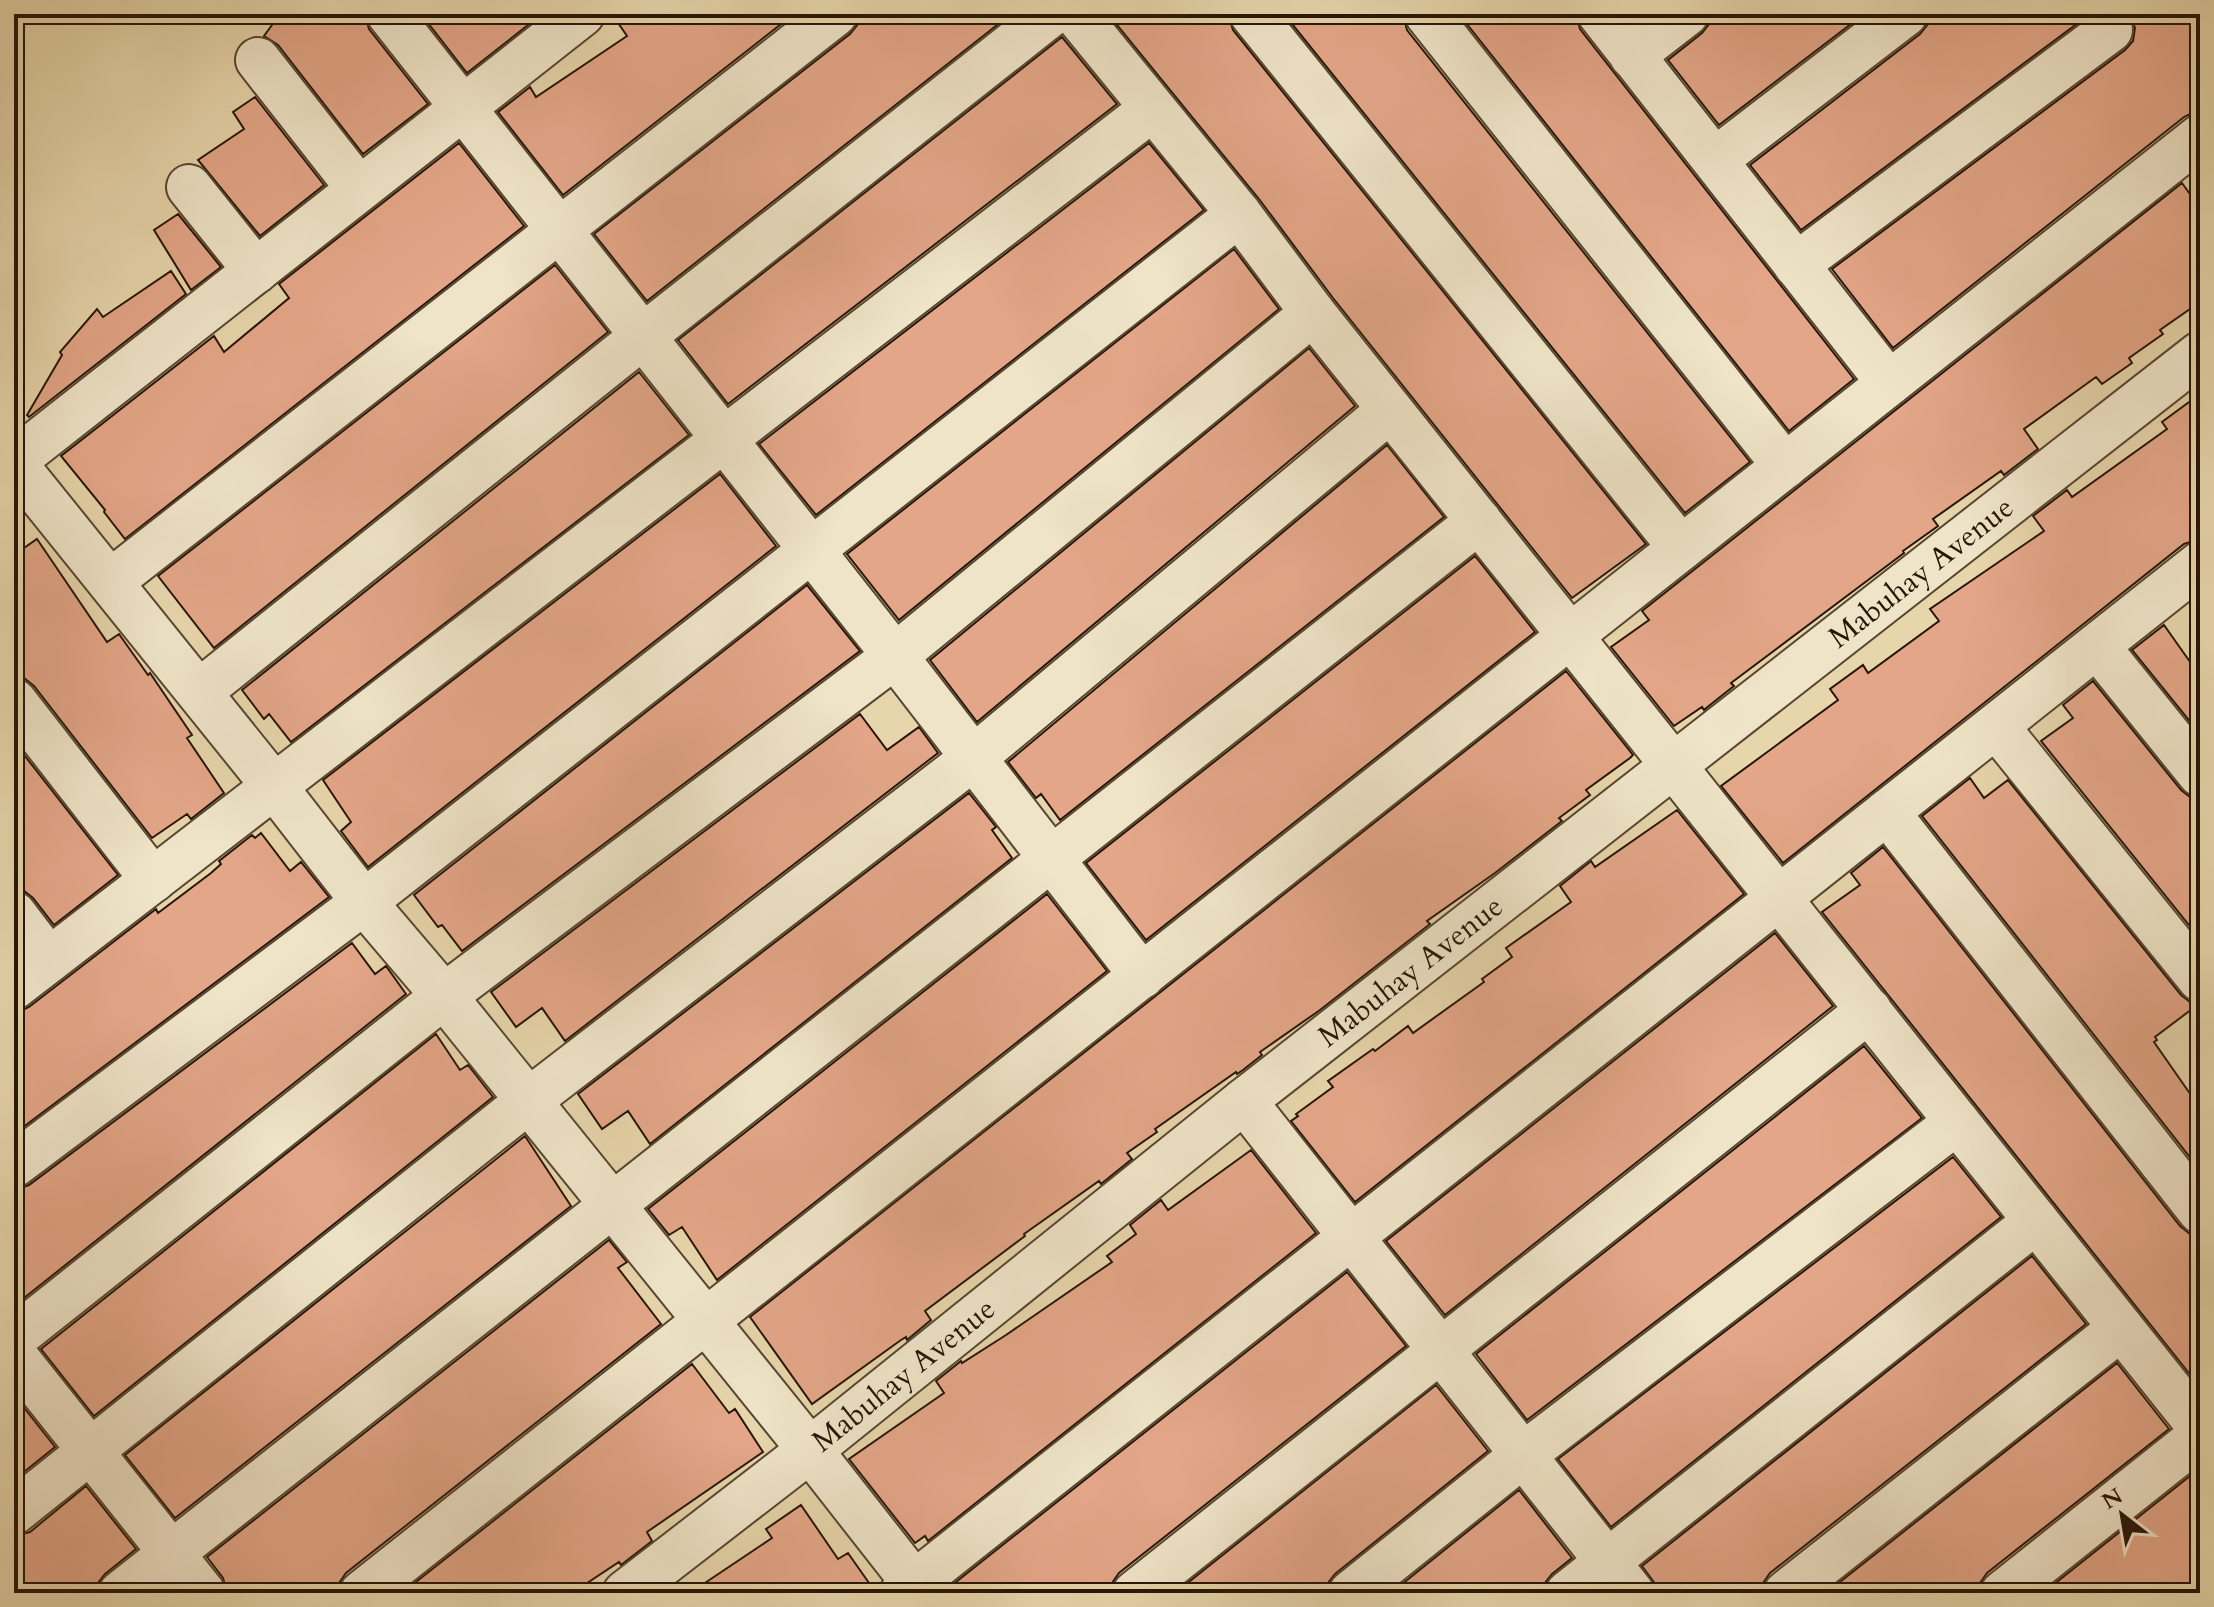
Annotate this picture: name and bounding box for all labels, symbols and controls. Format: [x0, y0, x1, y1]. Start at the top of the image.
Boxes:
street label: Mabuhay Avenue [1820, 487, 2022, 657]
street label: Mabuhay Avenue [1309, 886, 1511, 1056]
street label: Mabuhay Avenue [803, 1289, 1004, 1461]
north arrow [2082, 1475, 2162, 1555]
text: N [2096, 1481, 2128, 1516]

